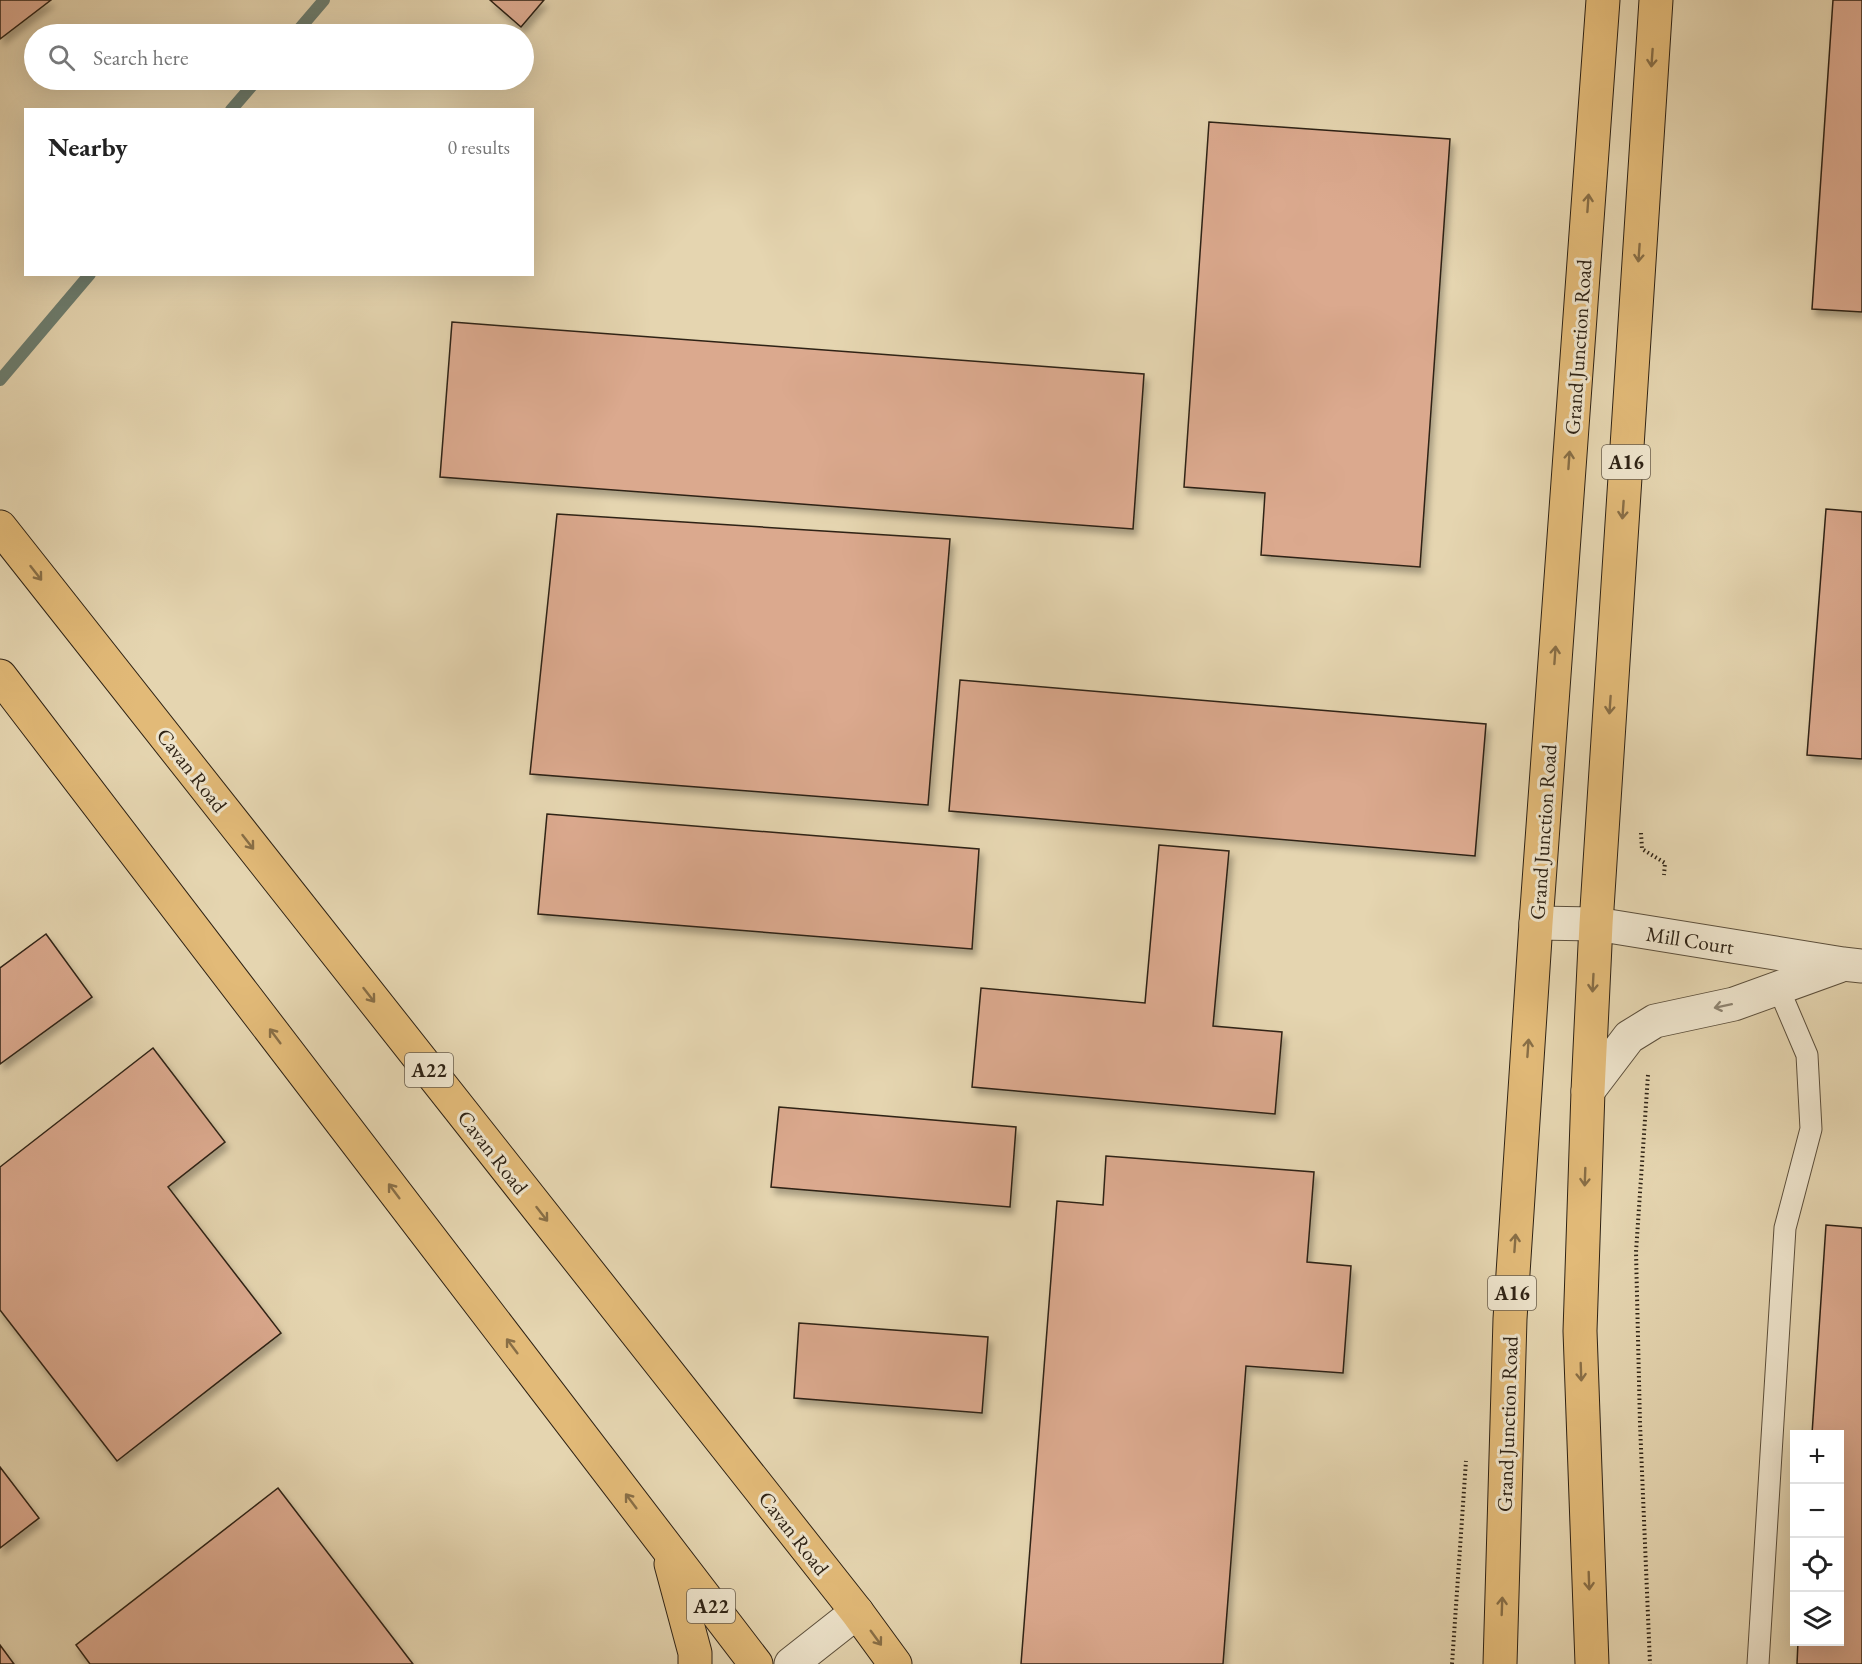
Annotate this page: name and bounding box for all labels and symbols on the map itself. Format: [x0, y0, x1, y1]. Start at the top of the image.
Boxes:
one-way arrow [1646, 48, 1657, 68]
one-way arrow [1583, 194, 1594, 214]
one-way arrow [1634, 242, 1645, 262]
street label: Grand Junction Road [1558, 258, 1598, 436]
road number: A16 [1602, 445, 1650, 479]
one-way arrow [1564, 451, 1575, 471]
one-way arrow [1617, 500, 1628, 520]
one-way arrow [30, 565, 43, 581]
one-way arrow [1550, 645, 1561, 665]
one-way arrow [1604, 695, 1615, 715]
street label: Cavan Road [151, 723, 233, 818]
street label: Grand Junction Road [1523, 743, 1563, 921]
one-way arrow [242, 833, 255, 849]
street label: Mill Court [1644, 920, 1736, 960]
one-way arrow [1587, 972, 1598, 992]
one-way arrow [363, 986, 376, 1002]
one-way arrow [1714, 1001, 1733, 1012]
one-way arrow [269, 1028, 282, 1044]
one-way arrow [1523, 1039, 1534, 1059]
road number: A22 [405, 1053, 453, 1087]
street label: Cavan Road [452, 1105, 534, 1200]
one-way arrow [1579, 1167, 1590, 1187]
one-way arrow [387, 1183, 400, 1199]
one-way arrow [536, 1205, 549, 1221]
one-way arrow [1510, 1233, 1521, 1253]
road number: A16 [1488, 1276, 1536, 1310]
street label: Grand Junction Road [1490, 1335, 1524, 1512]
one-way arrow [506, 1338, 519, 1354]
one-way arrow [1576, 1362, 1587, 1382]
street label: Cavan Road [753, 1486, 835, 1581]
one-way arrow [624, 1493, 637, 1509]
one-way arrow [1583, 1571, 1594, 1591]
road number: A22 [687, 1589, 735, 1623]
one-way arrow [1496, 1596, 1508, 1616]
one-way arrow [870, 1630, 882, 1646]

